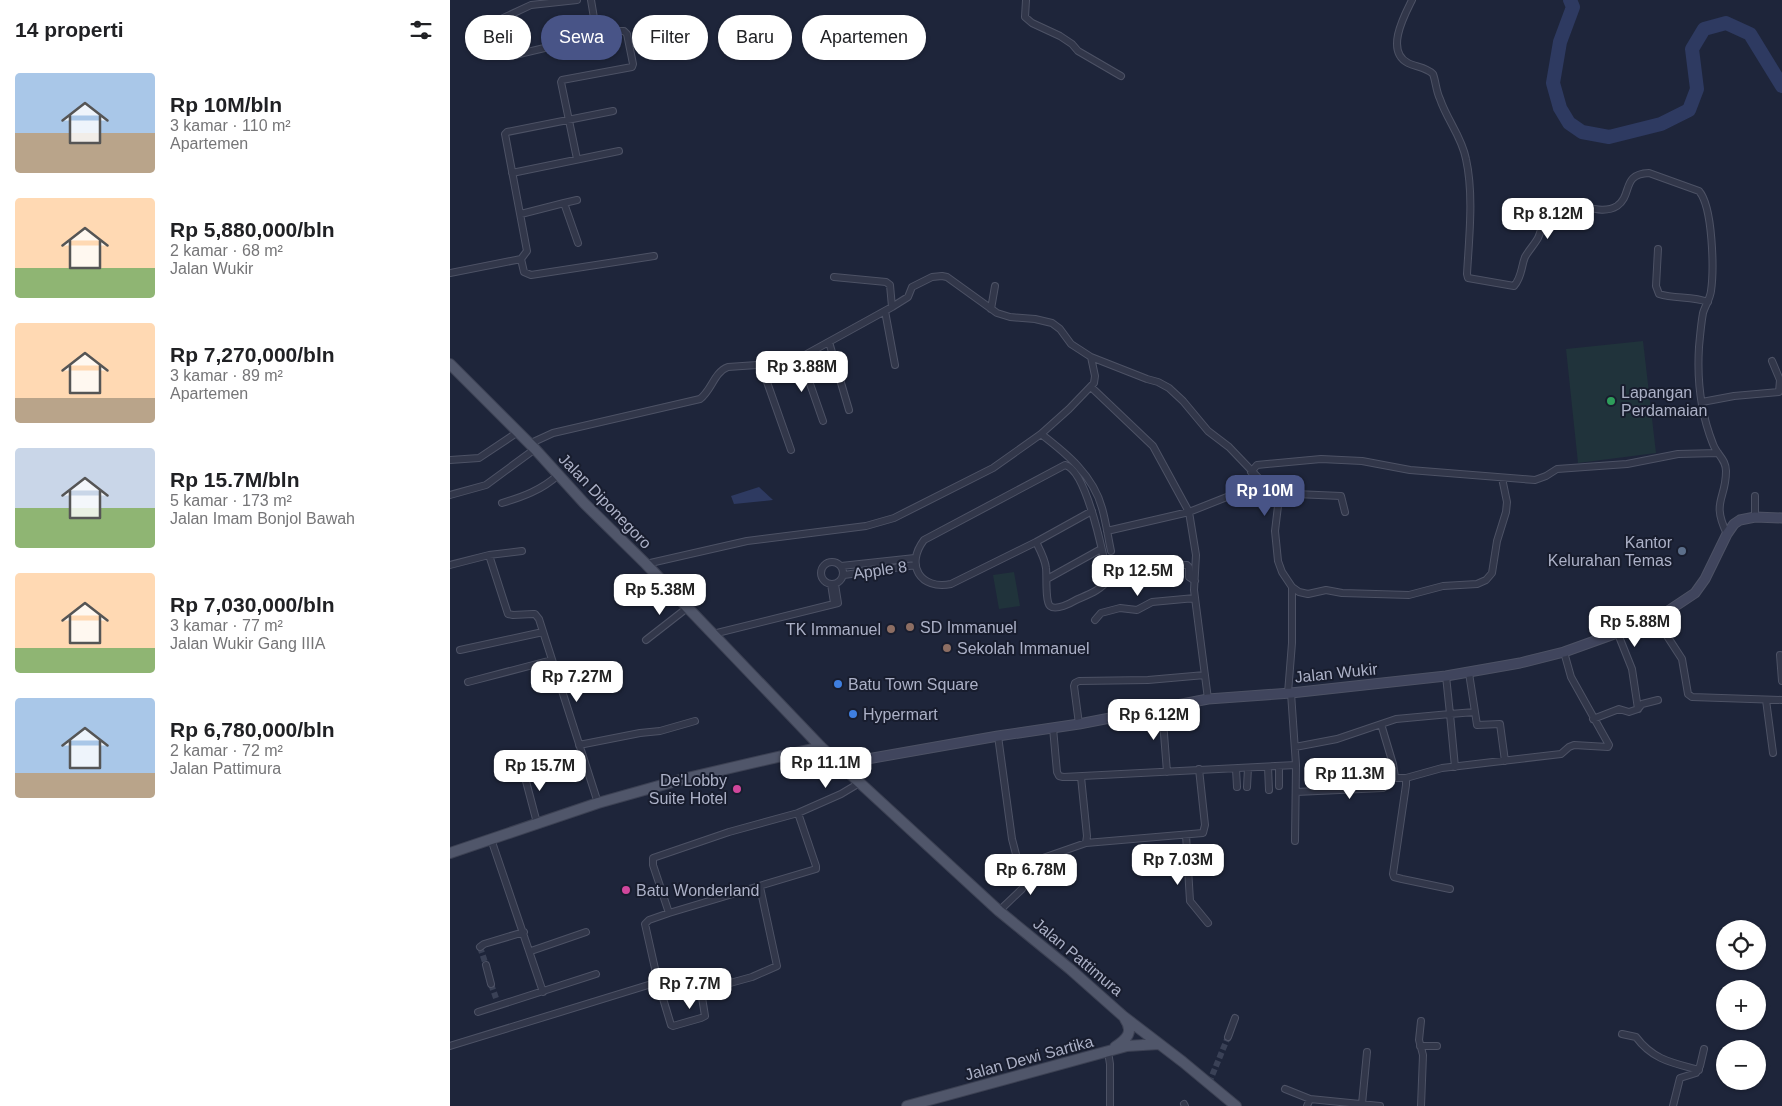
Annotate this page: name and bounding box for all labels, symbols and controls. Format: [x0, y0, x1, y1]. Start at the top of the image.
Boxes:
chip: Beli [465, 15, 531, 60]
chip: Sewa [541, 15, 622, 60]
chip: Filter [632, 15, 708, 60]
chip: Baru [718, 15, 792, 60]
chip: Apartemen [802, 15, 926, 60]
icon: filters [407, 16, 435, 44]
text: 14 properti [15, 18, 124, 41]
icon: home [55, 93, 115, 153]
text: Rp 10M/bln [170, 93, 282, 116]
text: 3 kamar · 110 m² [170, 117, 291, 134]
text: Apartemen [170, 135, 248, 152]
pin: Rp 8.12M [1496, 198, 1600, 240]
text: Rp 8.12M [1513, 205, 1583, 222]
icon: home [55, 218, 115, 278]
text: Rp 5,880,000/bln [170, 218, 335, 241]
text: 2 kamar · 68 m² [170, 242, 283, 259]
text: Jalan Wukir [170, 260, 253, 277]
icon: home [55, 343, 115, 403]
text: Rp 7,270,000/bln [170, 343, 335, 366]
pin: Rp 3.88M [750, 350, 854, 393]
text: Rp 3.88M [767, 358, 837, 375]
text: 3 kamar · 89 m² [170, 367, 283, 384]
place label: Lapangan Perdamaian [1621, 384, 1707, 419]
text: Apartemen [170, 385, 248, 402]
marker: Lapangan Perdamaian [1605, 395, 1617, 407]
street label: Jalan Diponegoro [555, 450, 655, 552]
icon: home [55, 468, 115, 528]
text: Rp 15.7M/bln [170, 468, 300, 491]
pin: Rp 10M [1224, 474, 1306, 517]
text: Rp 10M [1237, 482, 1293, 499]
text: 5 kamar · 173 m² [170, 492, 292, 509]
text: Jalan Imam Bonjol Bawah [170, 510, 355, 527]
place label: Kantor Kelurahan Temas [1548, 534, 1673, 569]
marker: Kantor Kelurahan Temas [1676, 545, 1688, 557]
pin: Rp 12.5M [1086, 554, 1190, 597]
street label: Apple 8 [852, 558, 908, 582]
text: Rp 12.5M [1103, 562, 1173, 579]
pin: Rp 5.38M [608, 574, 712, 616]
text: Rp 5.38M [625, 581, 695, 598]
icon: home [55, 593, 115, 653]
text: Rp 7,030,000/bln [170, 593, 335, 616]
pin: Rp 5.88M [1583, 606, 1687, 648]
text: Rp 5.88M [1600, 613, 1670, 630]
text: 3 kamar · 77 m² [170, 617, 283, 634]
place label: SD Immanuel [920, 619, 1017, 636]
place label: TK Immanuel [786, 621, 881, 638]
marker: SD Immanuel [904, 621, 916, 633]
marker: TK Immanuel [885, 623, 897, 635]
text: Jalan Wukir Gang IIIA [170, 635, 325, 652]
place label: Sekolah Immanuel [957, 640, 1090, 657]
marker: Sekolah Immanuel [941, 642, 953, 654]
pin: Rp 7.27M [525, 660, 629, 703]
street label: Jalan Wukir [1294, 660, 1379, 686]
text: Rp 7.27M [542, 668, 612, 685]
place label: Batu Town Square [848, 676, 979, 693]
marker: Batu Town Square [832, 678, 844, 690]
pin: Rp 6.12M [1102, 698, 1206, 741]
place label: Hypermart [863, 706, 938, 723]
text: Rp 6.12M [1119, 706, 1189, 723]
marker: Hypermart [847, 708, 859, 720]
icon: home [55, 718, 115, 778]
text: Rp 6,780,000/bln [170, 718, 335, 741]
text: 2 kamar · 72 m² [170, 742, 283, 759]
pin: Rp 11.1M [774, 746, 878, 789]
pin: Rp 15.7M [488, 750, 592, 792]
text: Rp 11.1M [791, 754, 861, 771]
text: Rp 15.7M [505, 757, 575, 774]
pin: Rp 11.3M [1298, 758, 1402, 800]
text: Jalan Pattimura [170, 760, 281, 777]
text: Rp 11.3M [1315, 765, 1385, 782]
place label: De'Lobby Suite Hotel [649, 772, 727, 807]
marker: De'Lobby Suite Hotel [731, 783, 743, 795]
pin: Rp 7.03M [1126, 844, 1230, 886]
text: Rp 7.03M [1143, 851, 1213, 868]
pin: Rp 6.78M [979, 854, 1083, 896]
text: Rp 6.78M [996, 861, 1066, 878]
place label: Batu Wonderland [636, 882, 759, 899]
marker: Batu Wonderland [620, 884, 632, 896]
street label: Jalan Pattimura [1030, 915, 1126, 999]
map controls [1716, 920, 1766, 1090]
button: locate [1716, 920, 1766, 970]
pin: Rp 7.7M [644, 968, 736, 1010]
text: Rp 7.7M [659, 975, 721, 992]
button: + [1716, 980, 1766, 1030]
street label: Jalan Dewi Sartika [963, 1033, 1095, 1083]
button: − [1716, 1040, 1766, 1090]

